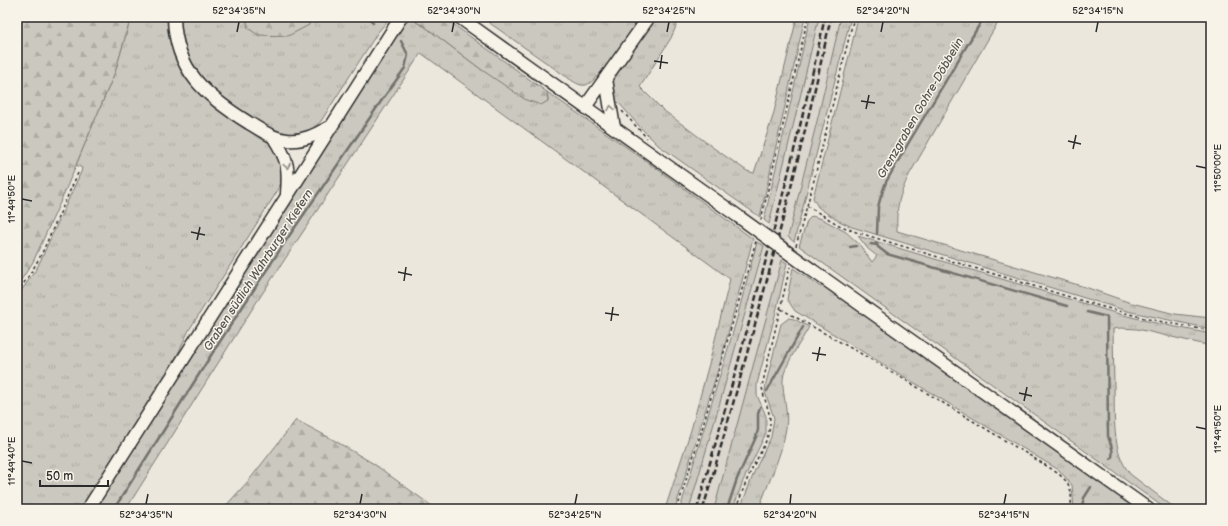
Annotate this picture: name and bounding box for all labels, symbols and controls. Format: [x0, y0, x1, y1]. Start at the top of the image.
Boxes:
text: 52°34'35"N [212, 5, 266, 17]
text: 52°34'30"N [427, 5, 481, 17]
text: 52°34'25"N [642, 5, 696, 17]
text: 52°34'20"N [856, 5, 910, 17]
text: 52°34'15"N [1072, 5, 1124, 17]
water label: Grenzgraben Gohre-Döbbelin [874, 35, 967, 181]
one-way arrow [607, 105, 615, 111]
text: 11°50'00"E [1212, 143, 1224, 192]
one-way arrow [282, 162, 291, 169]
text: 11°49'50"E [6, 174, 18, 223]
water label: Graben südlich Wahrburger Kiefern [200, 186, 317, 354]
text: 11°49'50"E [1212, 404, 1224, 453]
text: 11°49'40"E [6, 436, 18, 485]
scale bar [40, 462, 108, 488]
text: 50 m [46, 469, 73, 484]
text: 52°34'35"N [119, 509, 173, 521]
text: 52°34'30"N [333, 509, 387, 521]
text: 52°34'25"N [548, 509, 602, 521]
text: 52°34'20"N [763, 509, 817, 521]
text: 52°34'15"N [978, 509, 1030, 521]

